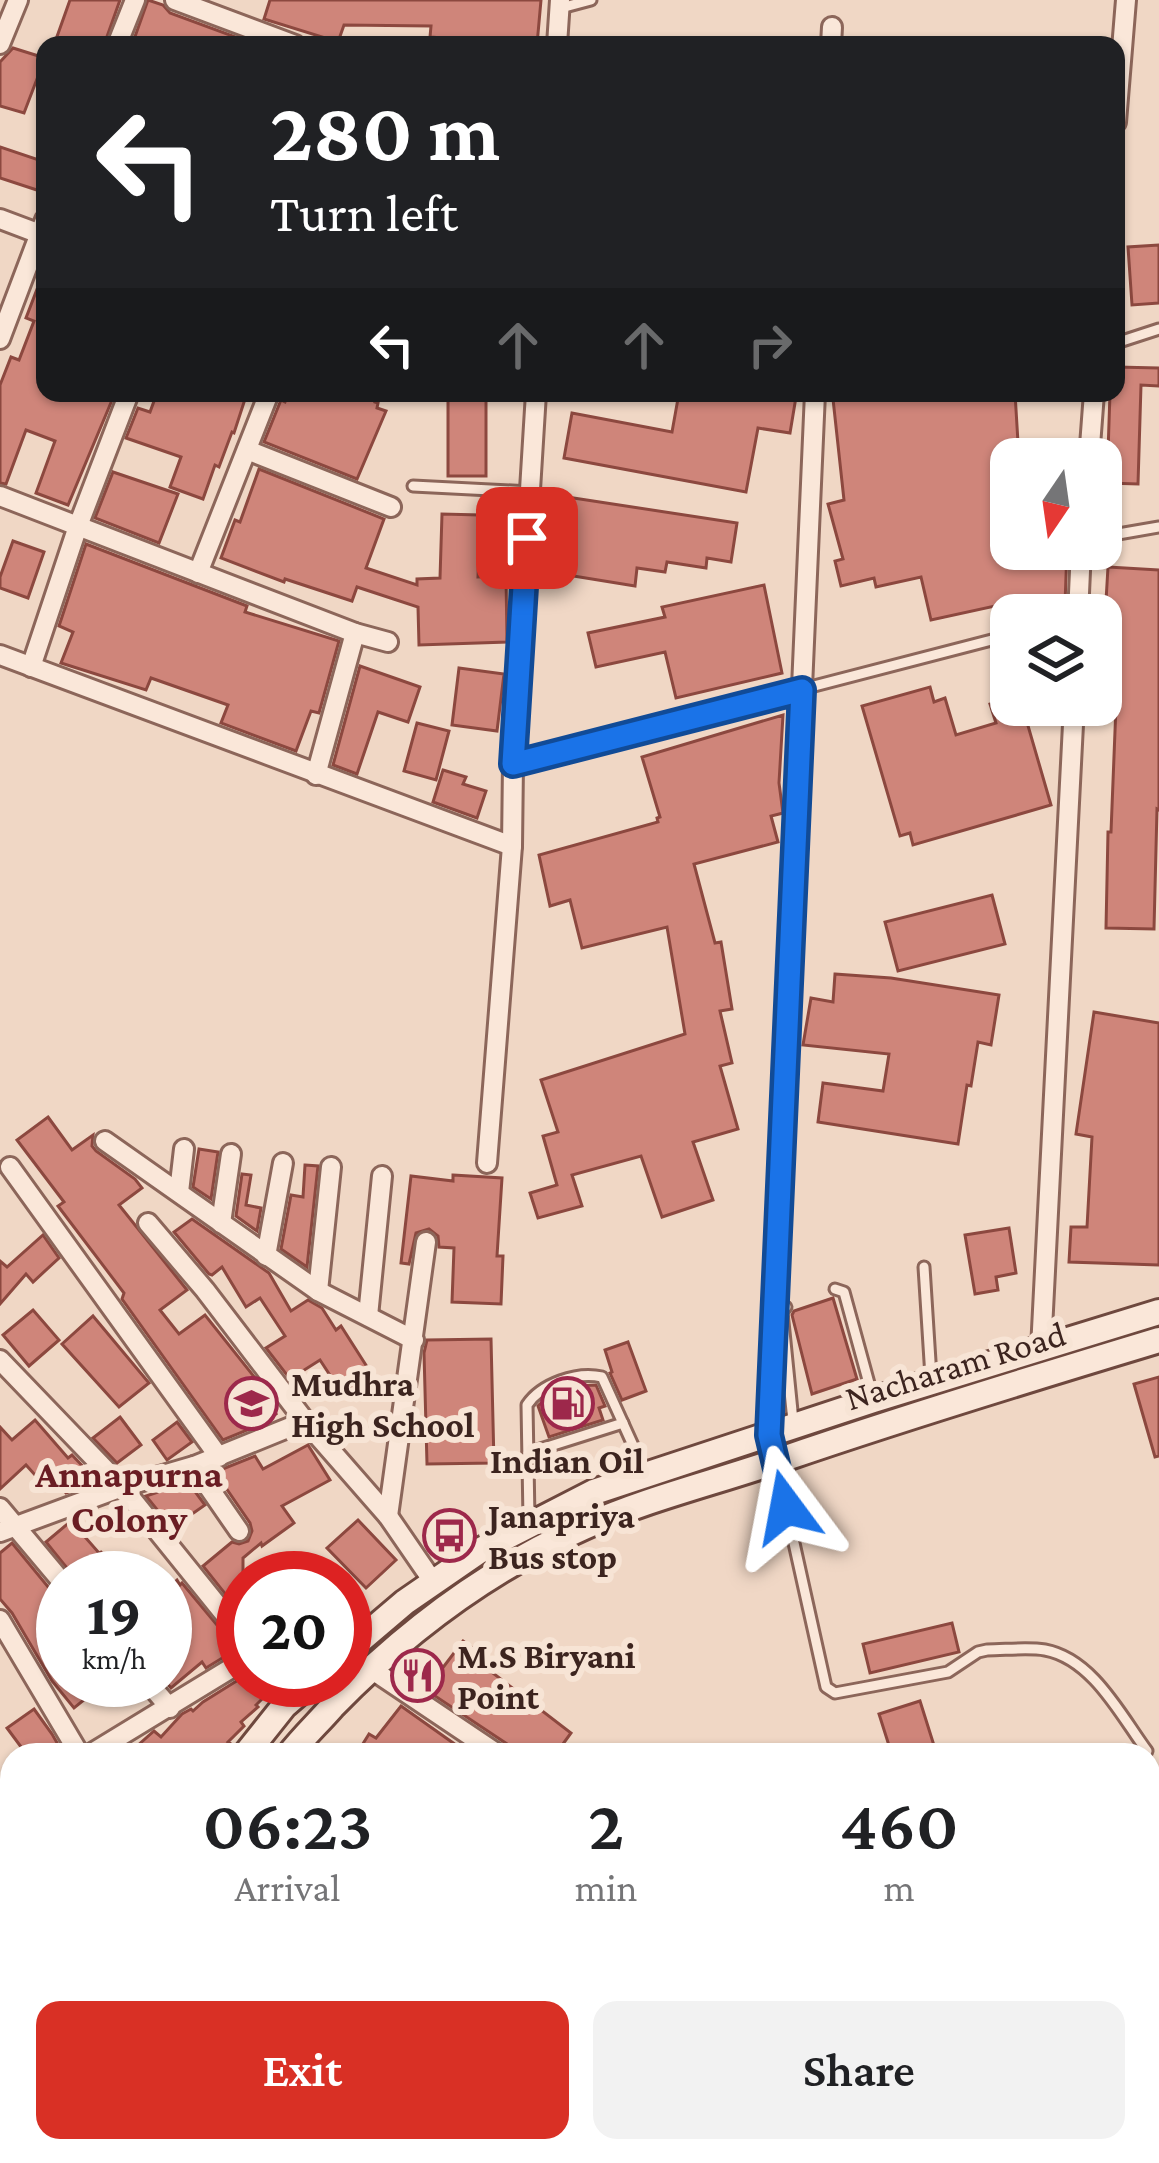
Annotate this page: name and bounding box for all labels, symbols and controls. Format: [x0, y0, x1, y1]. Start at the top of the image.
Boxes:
icon: left [72, 84, 228, 240]
text: 280 m [270, 85, 500, 178]
text: Turn left [270, 183, 458, 243]
icon: left [359, 312, 425, 378]
icon: ahead [485, 312, 551, 378]
icon: ahead [611, 312, 677, 378]
icon: right [737, 312, 803, 378]
north arrow [990, 438, 1122, 570]
map controls [990, 438, 1122, 726]
pin [476, 487, 578, 589]
icon: arrive [494, 505, 560, 571]
button: layers [990, 594, 1122, 726]
street label: Nacharam Road [840, 1313, 1070, 1418]
place label: Mudhra High School [291, 1364, 475, 1445]
school or university icon: Mudhra High School [224, 1376, 280, 1432]
fuel station icon: Indian Oil [539, 1376, 595, 1432]
place label: Indian Oil [490, 1441, 644, 1481]
position arrow [723, 1444, 849, 1570]
district label: Annapurna Colony [34, 1452, 223, 1540]
place label: Janapriya Bus stop [484, 1496, 635, 1577]
bus stop icon: Janapriya Bus stop [421, 1508, 477, 1564]
speed limit sign: 20 [216, 1551, 372, 1707]
text: 19 [86, 1580, 142, 1647]
place label: M.S Biryani Point [457, 1636, 636, 1717]
text: km/h [82, 1642, 146, 1675]
restaurant icon: M.S Biryani Point [390, 1648, 446, 1704]
text: 06:23 [202, 1784, 372, 1864]
text: 2 [588, 1784, 624, 1864]
text: 460 [840, 1784, 959, 1864]
text: Arrival [234, 1866, 340, 1909]
text: min [575, 1866, 637, 1909]
text: m [883, 1866, 915, 1909]
button: Exit [36, 2001, 569, 2139]
button: Share [593, 2001, 1125, 2139]

